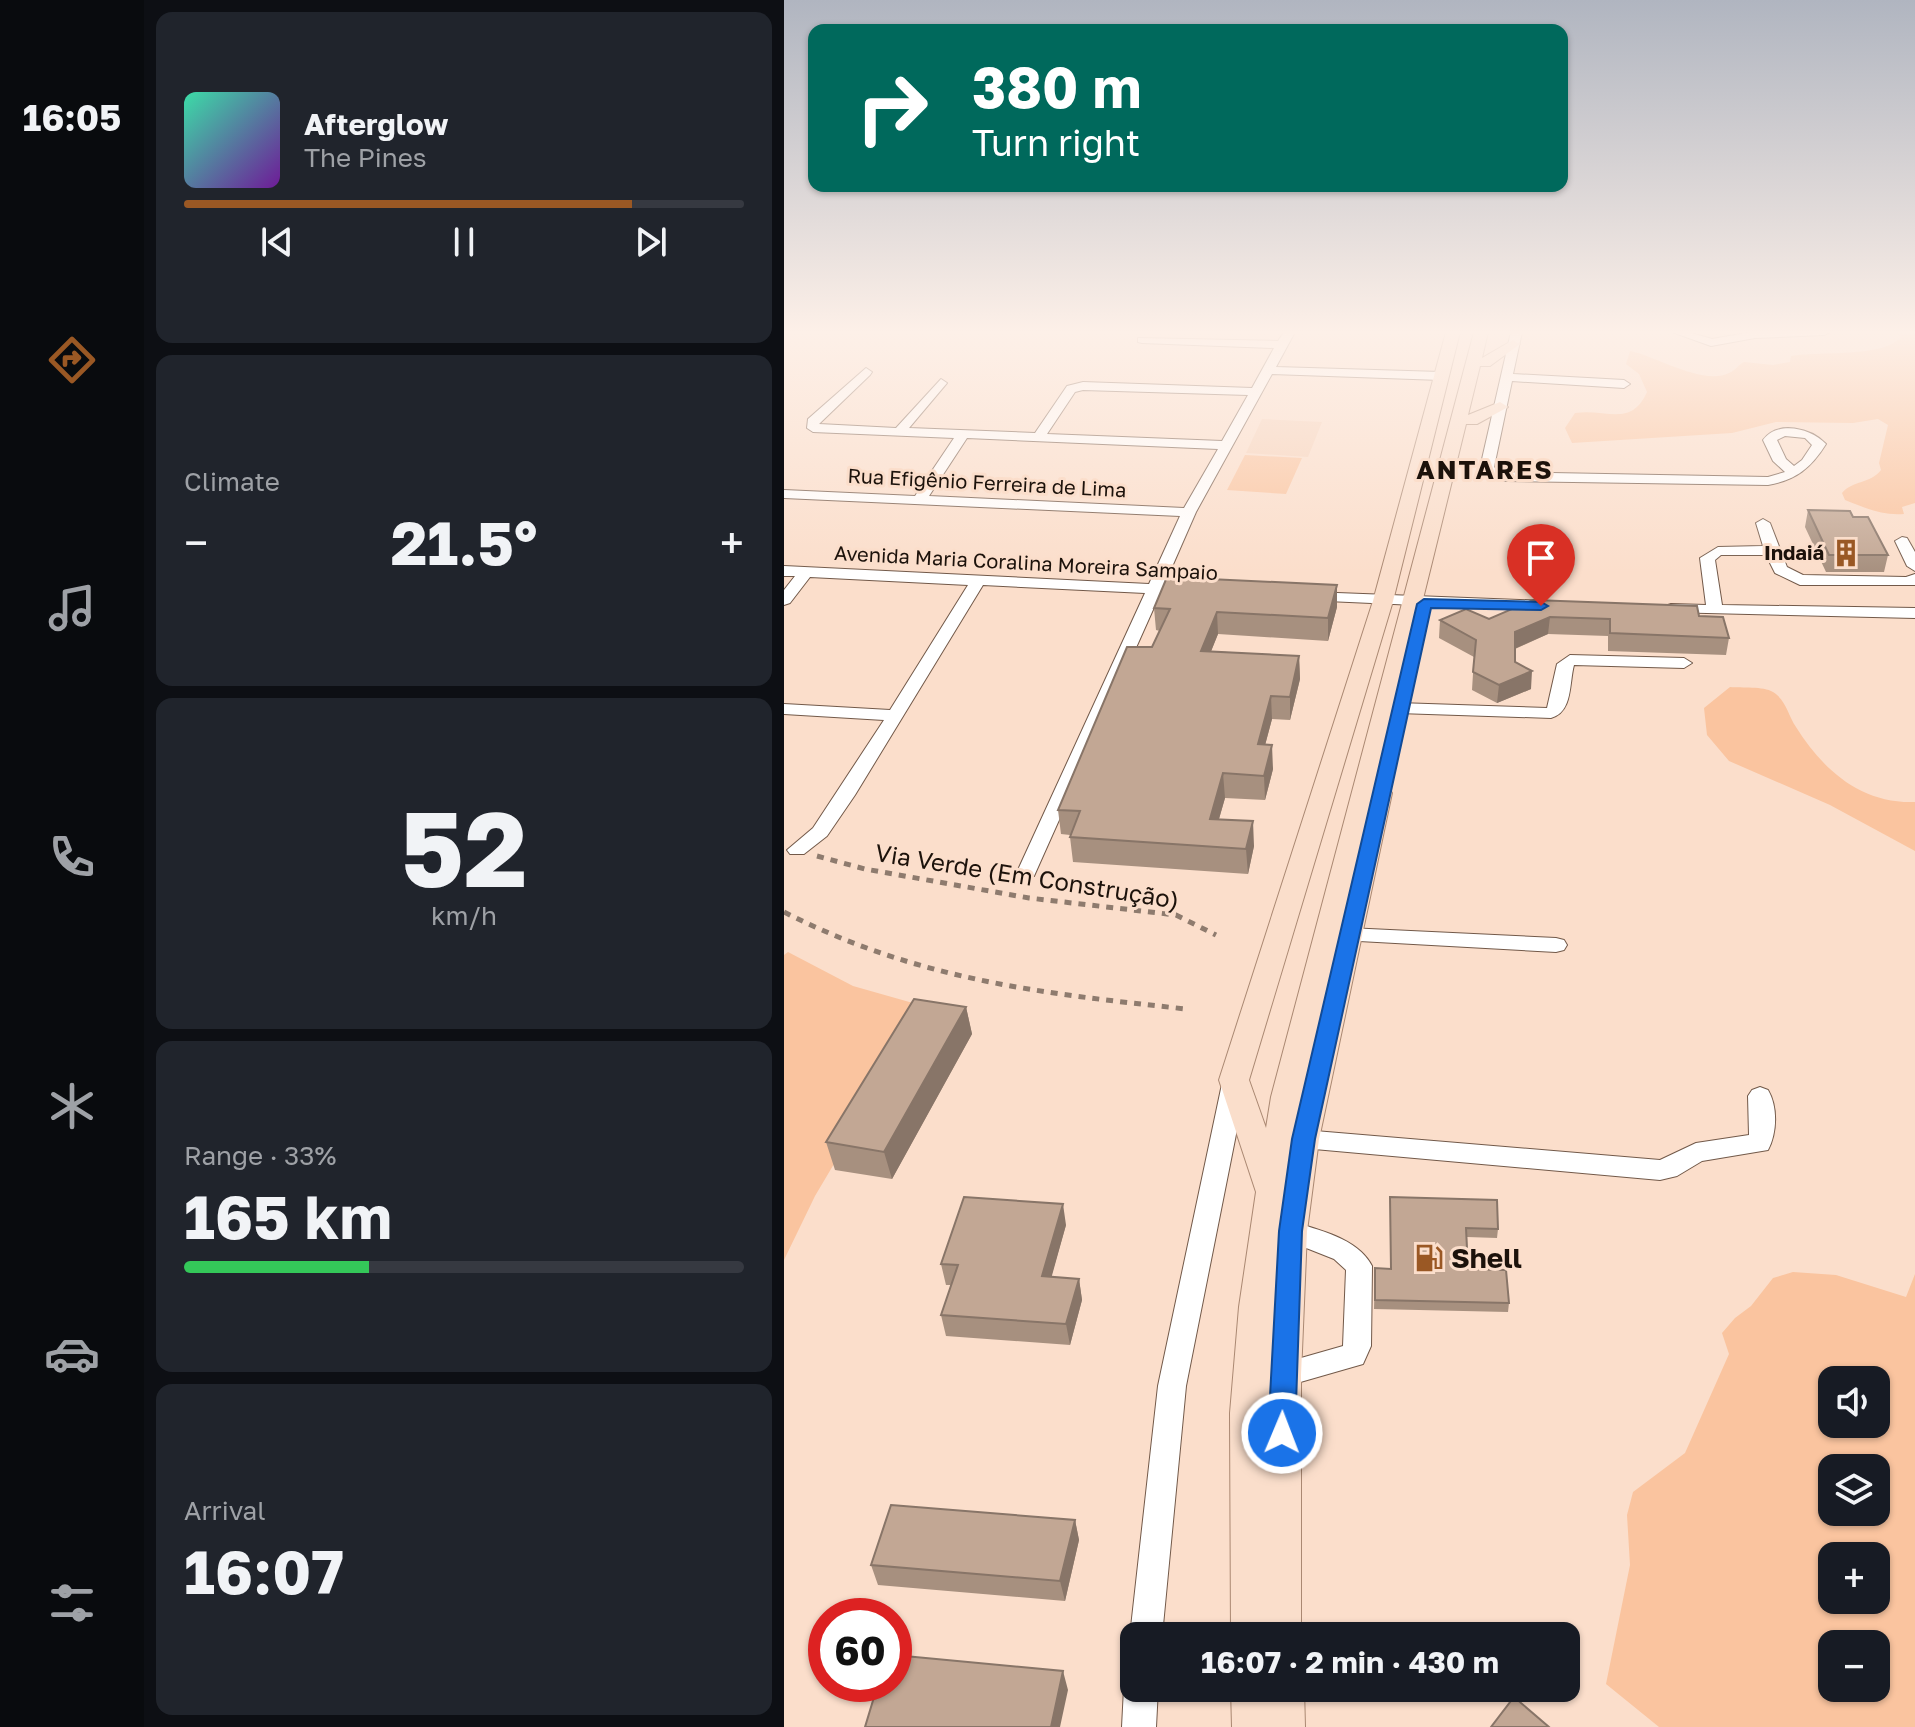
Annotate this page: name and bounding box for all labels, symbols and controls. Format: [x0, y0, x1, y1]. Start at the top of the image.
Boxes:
text: 380 m [972, 53, 1141, 120]
icon: right [840, 56, 944, 160]
text: 16:05 [23, 96, 121, 139]
text: Afterglow [304, 106, 448, 142]
text: Turn right [972, 121, 1140, 164]
text: The Pines [304, 142, 427, 173]
icon: previous [255, 220, 299, 264]
icon: pause [442, 220, 486, 264]
icon: next [629, 220, 673, 264]
icon: directions [44, 332, 100, 388]
district label: ANTARES [1416, 454, 1554, 485]
street label: Rua Efigênio Ferreira de Lima [847, 463, 1127, 501]
text: Climate [184, 466, 280, 497]
text: 21.5° [391, 506, 537, 578]
text: − [184, 516, 208, 569]
text: + [720, 516, 744, 569]
pin [1507, 524, 1575, 606]
icon: arrive [1519, 536, 1563, 580]
building icon: Indaiá [1831, 538, 1861, 568]
street label: Avenida Maria Coralina Moreira Sampaio [834, 540, 1218, 584]
place label: Indaiá [1764, 540, 1824, 564]
icon: music [44, 580, 100, 636]
text: 52 [401, 785, 527, 910]
icon: phone [44, 829, 100, 885]
street label: Via Verde (Em Construção) [873, 837, 1181, 914]
text: km/h [431, 900, 497, 931]
icon: climate [44, 1078, 100, 1134]
text: Range · 33% [184, 1140, 336, 1171]
text: 165 km [184, 1180, 392, 1252]
place label: Shell [1451, 1241, 1522, 1274]
fuel station icon: Shell [1414, 1243, 1444, 1273]
icon: car [44, 1326, 100, 1382]
map controls [1818, 1366, 1890, 1702]
button: sound [1818, 1366, 1890, 1438]
position arrow [1240, 1391, 1324, 1475]
button: layers [1818, 1454, 1890, 1526]
text: Arrival [184, 1495, 265, 1526]
text: 16:07 [184, 1535, 344, 1607]
button: + [1818, 1542, 1890, 1614]
icon: filters [44, 1575, 100, 1631]
speed limit sign: 60 [808, 1598, 912, 1702]
button: − [1818, 1630, 1890, 1702]
text: 16:07 · 2 min · 430 m [1201, 1644, 1499, 1680]

